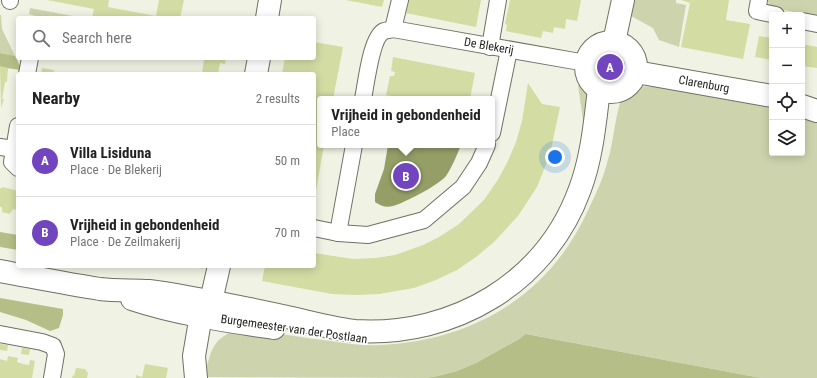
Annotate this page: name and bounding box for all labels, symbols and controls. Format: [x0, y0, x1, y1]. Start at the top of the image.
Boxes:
map controls [769, 12, 805, 156]
button: + [769, 12, 805, 48]
search box [16, 16, 316, 60]
icon: search [30, 27, 52, 49]
text: Search here [62, 29, 132, 47]
street label: De Blekerij [463, 35, 515, 57]
button: − [769, 48, 805, 84]
pin: A [597, 52, 623, 82]
street label: Clarenburg [677, 73, 731, 95]
button: locate [769, 84, 805, 120]
text: Nearby [32, 88, 80, 108]
text: 2 results [256, 91, 300, 106]
popup [317, 96, 495, 148]
text: Vrijheid in gebondenheid [331, 106, 481, 124]
button: layers [769, 120, 805, 156]
text: Place [331, 124, 360, 139]
text: Villa Lisiduna [70, 144, 151, 162]
your location [545, 147, 565, 167]
text: A [41, 153, 49, 168]
text: 50 m [274, 153, 300, 168]
pin: B [393, 161, 419, 191]
text: Place · De Blekerij [70, 162, 162, 177]
text: Vrijheid in gebondenheid [70, 216, 220, 234]
text: B [41, 225, 49, 240]
text: 70 m [274, 225, 300, 240]
text: Place · De Zeilmakerij [70, 234, 181, 249]
street label: Burgemeester van der Postlaan [220, 312, 368, 346]

